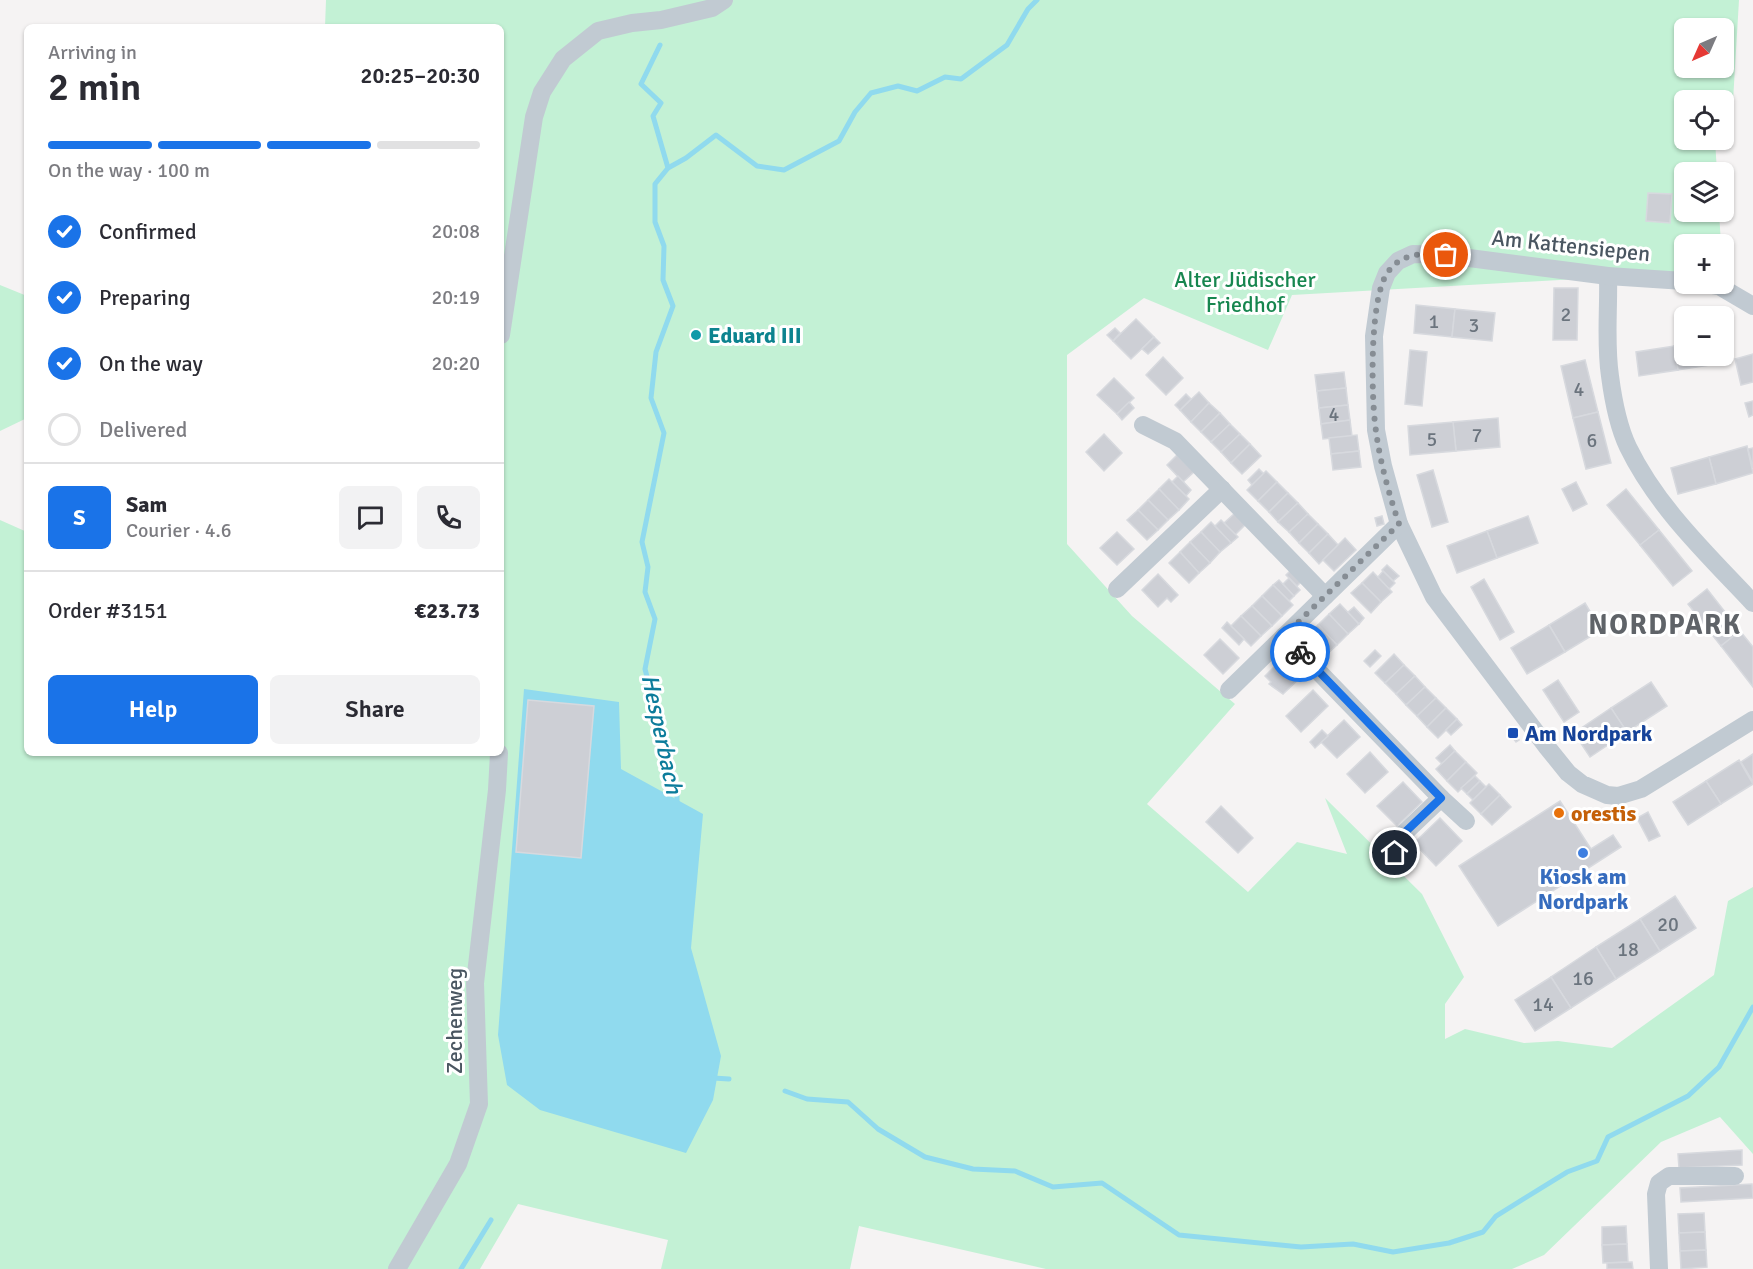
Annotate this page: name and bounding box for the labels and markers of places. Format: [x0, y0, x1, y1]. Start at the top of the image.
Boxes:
pin [1420, 229, 1471, 280]
place label: Eduard III [708, 322, 802, 349]
marker: Eduard III [689, 328, 703, 342]
place label: Am Nordpark [1525, 720, 1653, 747]
marker: Am Nordpark [1506, 726, 1520, 740]
place label: orestis [1571, 800, 1636, 827]
marker: orestis [1552, 806, 1566, 820]
pin [1369, 827, 1420, 878]
marker: Kiosk am Nordpark [1576, 846, 1590, 860]
place label: Kiosk am Nordpark [1538, 863, 1629, 915]

